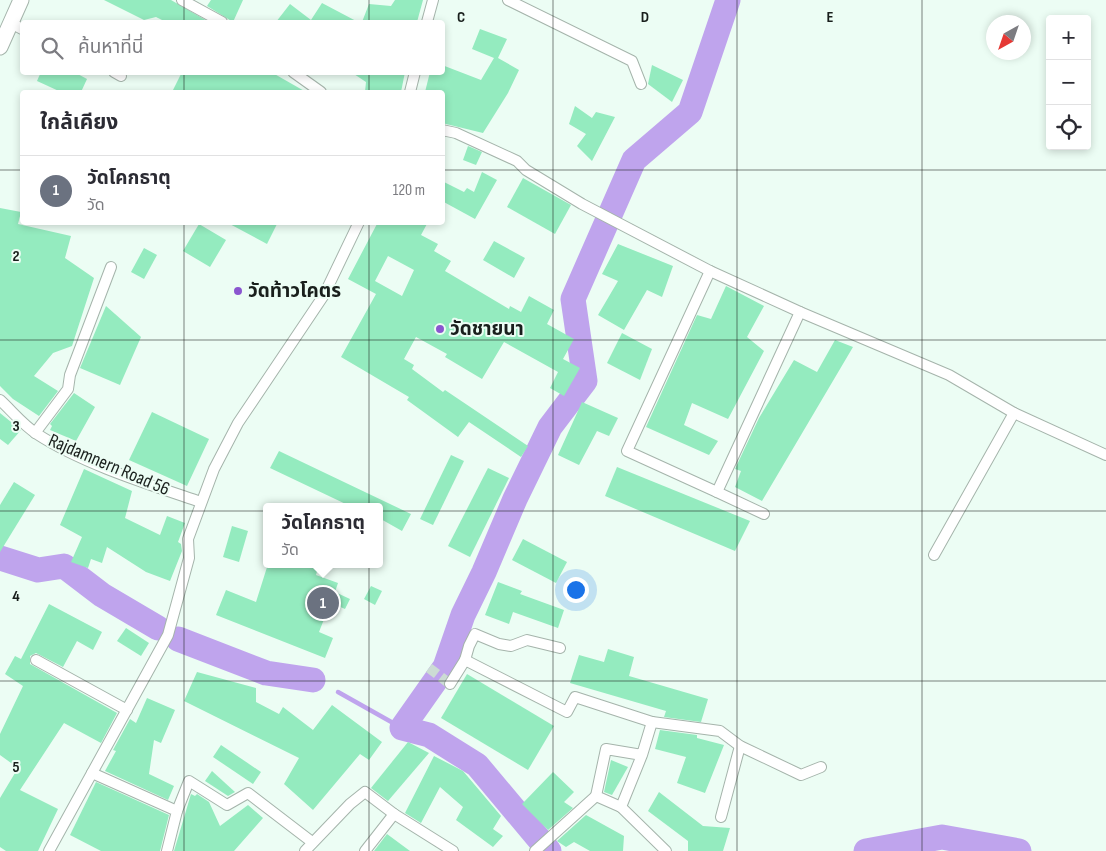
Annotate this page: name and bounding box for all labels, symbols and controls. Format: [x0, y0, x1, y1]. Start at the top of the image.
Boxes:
text: C [457, 8, 465, 27]
text: D [641, 8, 649, 27]
text: E [827, 8, 834, 27]
north arrow [986, 15, 1031, 60]
map controls [1046, 15, 1091, 150]
button: + [1046, 15, 1091, 60]
search box [20, 20, 445, 75]
icon: search [38, 34, 66, 62]
text: ค้นหาที่นี่ [78, 36, 143, 59]
button: − [1046, 60, 1091, 105]
button: locate [1046, 105, 1091, 150]
text: ใกล้เคียง [40, 110, 118, 135]
text: วัดโคกธาตุ [87, 167, 171, 190]
text: 1 [53, 181, 59, 200]
text: 120 m [393, 181, 425, 200]
text: วัด [87, 196, 105, 215]
text: 2 [12, 247, 20, 266]
place label: วัดท้าวโคตร [248, 280, 341, 303]
marker: วัดท้าวโคตร [232, 285, 244, 297]
place label: วัดชายนา [450, 318, 524, 341]
marker: วัดชายนา [434, 323, 446, 335]
text: 3 [12, 417, 20, 436]
street label: Rajdamnern Road 56 [45, 429, 173, 501]
popup [263, 503, 383, 568]
text: วัดโคกธาตุ [281, 512, 365, 535]
text: วัด [281, 541, 299, 560]
your location [563, 577, 589, 603]
pin: 1 [307, 584, 339, 622]
text: 4 [12, 587, 20, 606]
text: 5 [12, 758, 20, 777]

